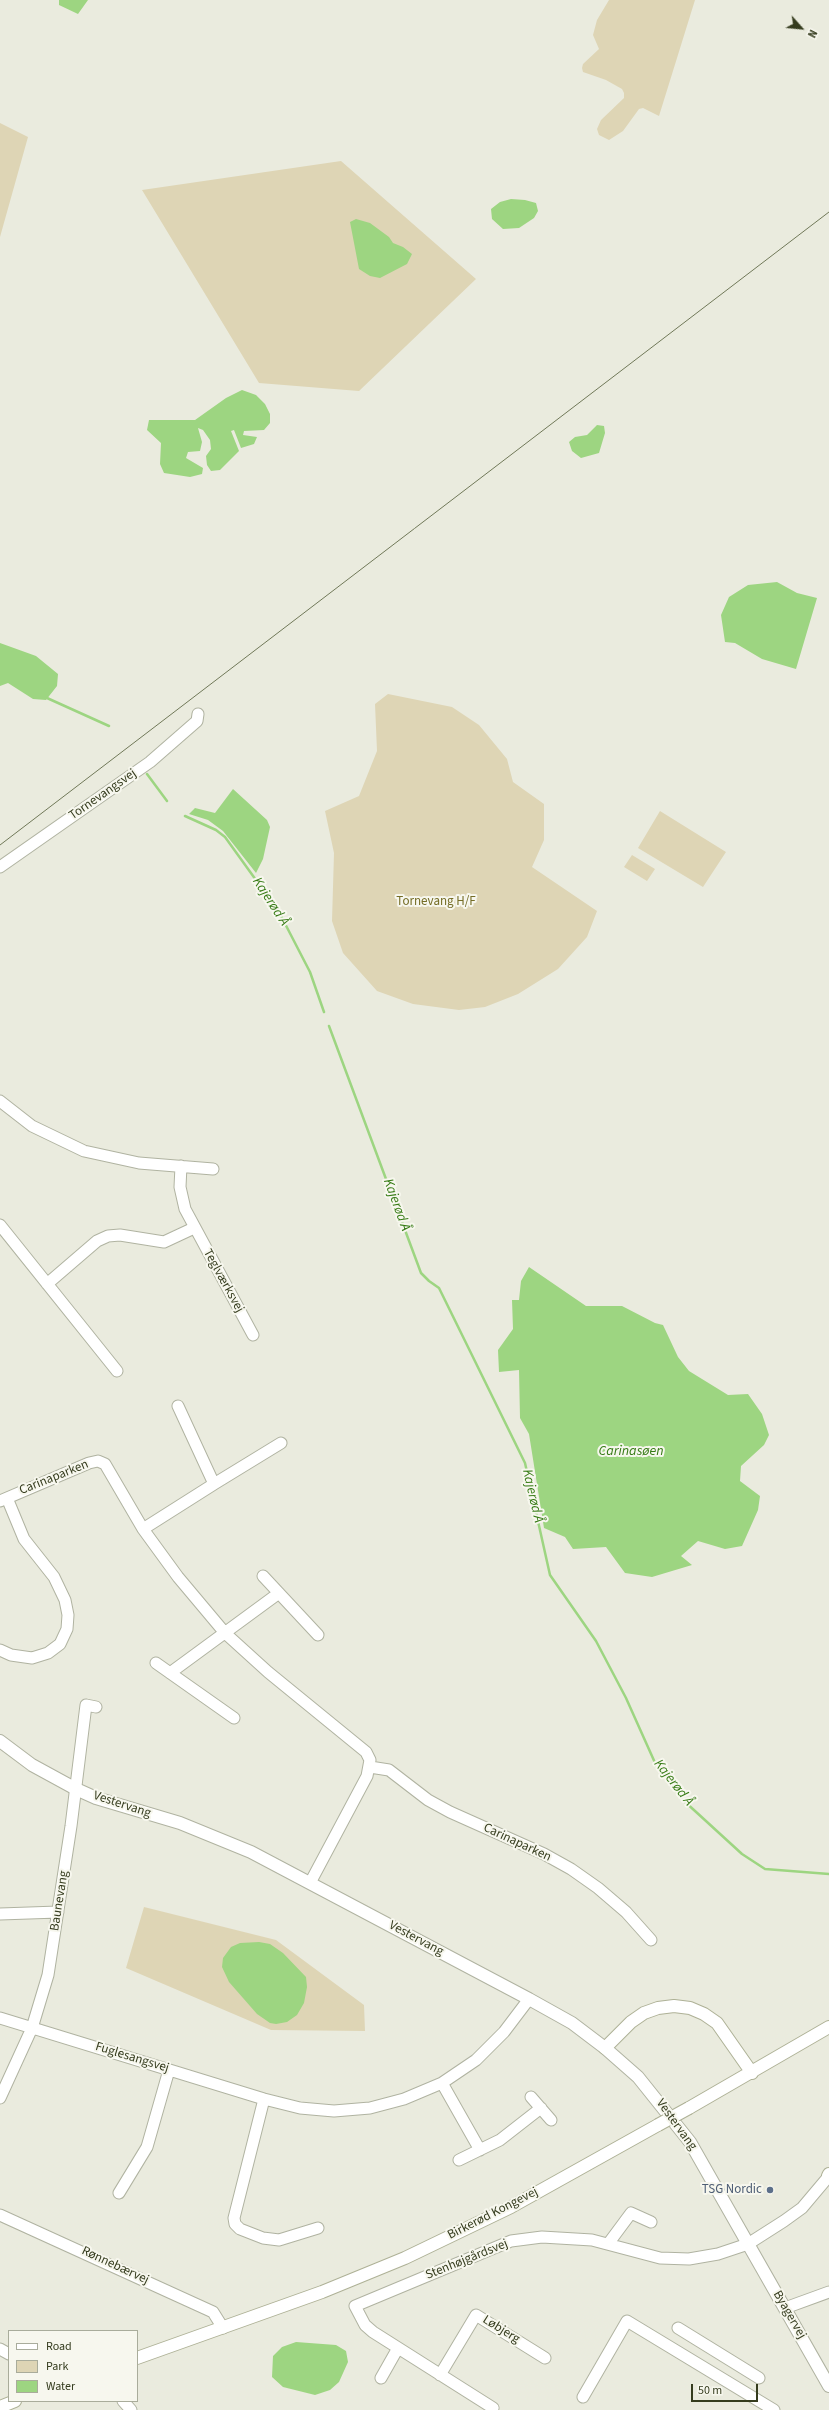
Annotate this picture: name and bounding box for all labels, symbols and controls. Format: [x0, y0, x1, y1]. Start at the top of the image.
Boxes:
north arrow [781, 8, 821, 48]
text: N [804, 27, 820, 40]
street label: Tornevangsvej [66, 766, 140, 824]
water label: Kajerød Å [248, 875, 292, 929]
park label: Tornevang H/F [396, 894, 476, 910]
water label: Kajerød Å [379, 1177, 413, 1233]
street label: Teglværksvej [199, 1246, 247, 1316]
water label: Carinasøen [598, 1444, 664, 1460]
street label: Carinaparken [17, 1457, 91, 1499]
water label: Kajerød Å [518, 1468, 546, 1524]
water label: Kajerød Å [650, 1756, 696, 1810]
street label: Vestervang [91, 1788, 153, 1822]
street label: Carinaparken [481, 1820, 553, 1866]
street label: Baunevang [48, 1870, 72, 1932]
street label: Vestervang [386, 1918, 446, 1960]
street label: Fuglesangsvej [93, 2039, 171, 2077]
street label: Vestervang [652, 2096, 700, 2154]
place label: TSG Nordic [702, 2182, 762, 2198]
street label: Birkerød Kongevej [445, 2184, 541, 2244]
marker: TSG Nordic [765, 2185, 775, 2195]
street label: Stenhøjgårdsvej [424, 2236, 510, 2284]
street label: Rønnebærvej [79, 2244, 151, 2288]
street label: Byagervej [769, 2288, 809, 2342]
street label: Løbjerg [479, 2313, 523, 2347]
legend [8, 2330, 138, 2402]
text: Road [46, 2338, 72, 2355]
text: Park [46, 2358, 68, 2375]
scale bar [693, 2376, 760, 2402]
text: Water [46, 2378, 75, 2395]
text: 50 m [698, 2382, 722, 2399]

